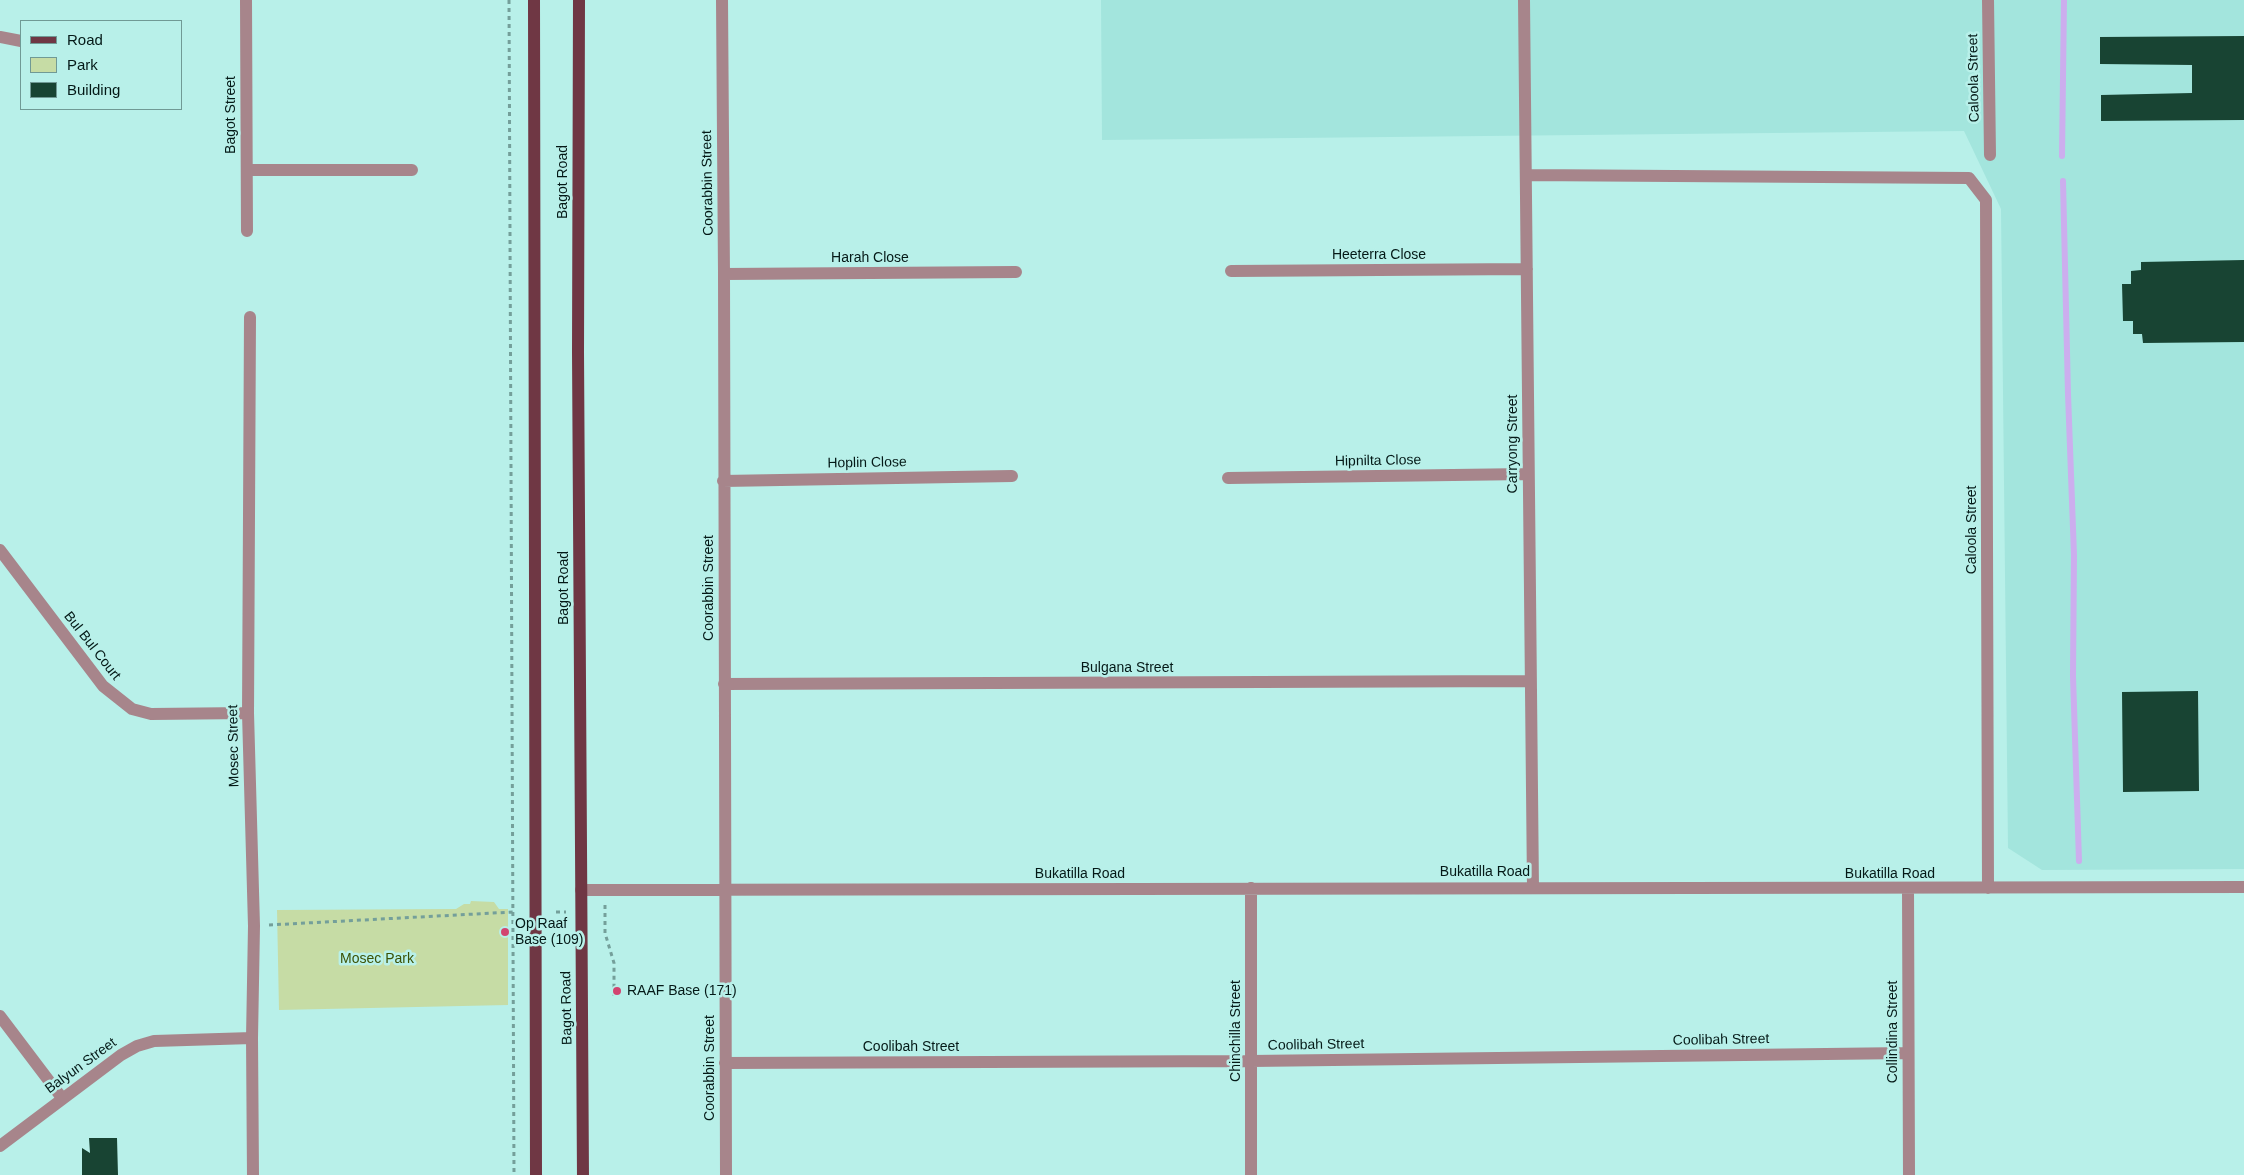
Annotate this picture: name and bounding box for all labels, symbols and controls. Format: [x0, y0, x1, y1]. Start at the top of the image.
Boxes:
legend [20, 20, 182, 110]
text: Road [67, 31, 103, 48]
street label: Caloola Street [1965, 34, 1983, 122]
text: Park [67, 56, 98, 73]
street label: Bagot Street [223, 76, 239, 154]
text: Building [67, 81, 120, 98]
street label: Coorabbin Street [699, 130, 717, 236]
street label: Bagot Road [555, 145, 571, 219]
street label: Heeterra Close [1332, 247, 1426, 263]
street label: Harah Close [831, 250, 909, 266]
street label: Carryong Street [1505, 395, 1521, 493]
street label: Hipnilta Close [1335, 452, 1421, 470]
street label: Hoplin Close [827, 454, 907, 472]
street label: Caloola Street [1964, 486, 1980, 574]
street label: Coorabbin Street [701, 535, 717, 641]
street label: Bagot Road [556, 551, 572, 625]
street label: Bul Bul Court [60, 608, 124, 684]
street label: Bulgana Street [1081, 660, 1173, 676]
street label: Mosec Street [225, 705, 243, 787]
street label: Bukatilla Road [1440, 864, 1530, 880]
street label: Bukatilla Road [1035, 866, 1125, 882]
street label: Bukatilla Road [1845, 866, 1935, 882]
place label: Op Raaf Base (109) [515, 916, 583, 949]
marker: Op Raaf Base (109) [499, 926, 511, 938]
park label: Mosec Park [340, 951, 414, 967]
street label: Bagot Road [558, 971, 576, 1045]
street label: Chinchilla Street [1228, 980, 1244, 1082]
street label: Collindina Street [1885, 981, 1901, 1083]
place label: RAAF Base (171) [627, 983, 737, 999]
marker: RAAF Base (171) [611, 985, 623, 997]
street label: Coorabbin Street [702, 1015, 718, 1121]
street label: Coolibah Street [1673, 1031, 1769, 1049]
street label: Balyun Street [42, 1035, 120, 1097]
street label: Coolibah Street [1268, 1036, 1364, 1054]
street label: Coolibah Street [863, 1039, 959, 1055]

